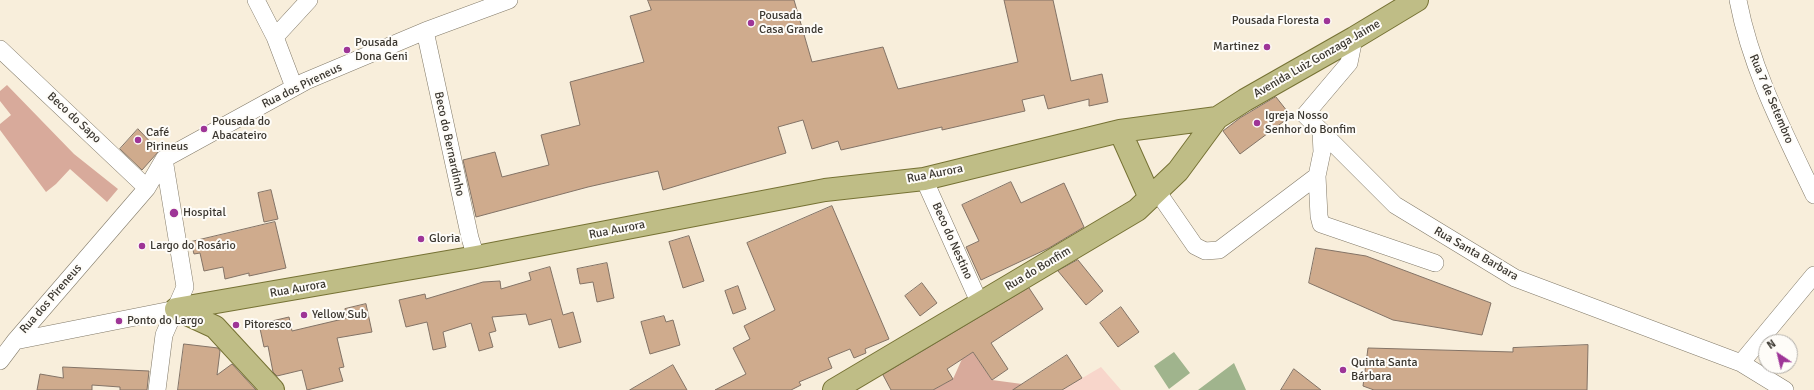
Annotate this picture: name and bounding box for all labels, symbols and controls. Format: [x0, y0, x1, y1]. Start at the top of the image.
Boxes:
place label: Pousada Casa Grande [759, 9, 823, 37]
place label: Pousada Floresta [1232, 14, 1319, 28]
marker: Pousada Floresta [1322, 16, 1332, 26]
street label: Avenida Luiz Gonzaga Jaime [1251, 17, 1383, 101]
marker: Pousada Casa Grande [746, 18, 756, 28]
place label: Pousada Dona Geni [355, 36, 408, 64]
place label: Martinez [1213, 40, 1259, 54]
marker: Martinez [1262, 42, 1272, 52]
marker: Pousada Dona Geni [342, 45, 352, 55]
street label: Rua 7 de Setembro [1746, 52, 1796, 146]
street label: Rua dos Pireneus [260, 60, 344, 112]
street label: Beco do Sapo [44, 89, 104, 147]
street label: Beco do Bernardinho [431, 90, 467, 198]
place label: Igreja Nosso Senhor do Bonfim [1265, 109, 1356, 137]
place label: Pousada do Abacateiro [212, 115, 270, 143]
marker: Igreja Nosso Senhor do Bonfim [1252, 118, 1262, 128]
marker: Pousada do Abacateiro [199, 124, 209, 134]
place label: Café Pirineus [146, 126, 188, 154]
marker: Café Pirineus [133, 135, 143, 145]
street label: Rua Aurora [906, 162, 964, 186]
street label: Beco do Nestino [929, 200, 975, 282]
place label: Hospital [183, 206, 226, 220]
marker: Hospital [168, 207, 180, 219]
street label: Rua Aurora [588, 218, 646, 242]
street label: Rua Santa Barbara [1431, 224, 1521, 284]
place label: Gloria [429, 232, 460, 246]
marker: Gloria [416, 234, 426, 244]
place label: Largo do Rosário [150, 239, 236, 253]
marker: Largo do Rosário [137, 241, 147, 251]
street label: Rua do Bonfim [1003, 244, 1073, 294]
street label: Rua dos Pireneus [17, 261, 85, 337]
street label: Rua Aurora [269, 277, 327, 301]
place label: Yellow Sub [312, 308, 367, 322]
marker: Yellow Sub [299, 310, 309, 320]
place label: Ponto do Largo [127, 314, 204, 328]
marker: Ponto do Largo [114, 316, 124, 326]
place label: Pitoresco [244, 318, 292, 332]
marker: Pitoresco [231, 320, 241, 330]
north arrow [1758, 334, 1798, 374]
text: N [1765, 337, 1778, 352]
place label: Quinta Santa Bárbara [1351, 356, 1418, 384]
marker: Quinta Santa Bárbara [1338, 365, 1348, 375]

